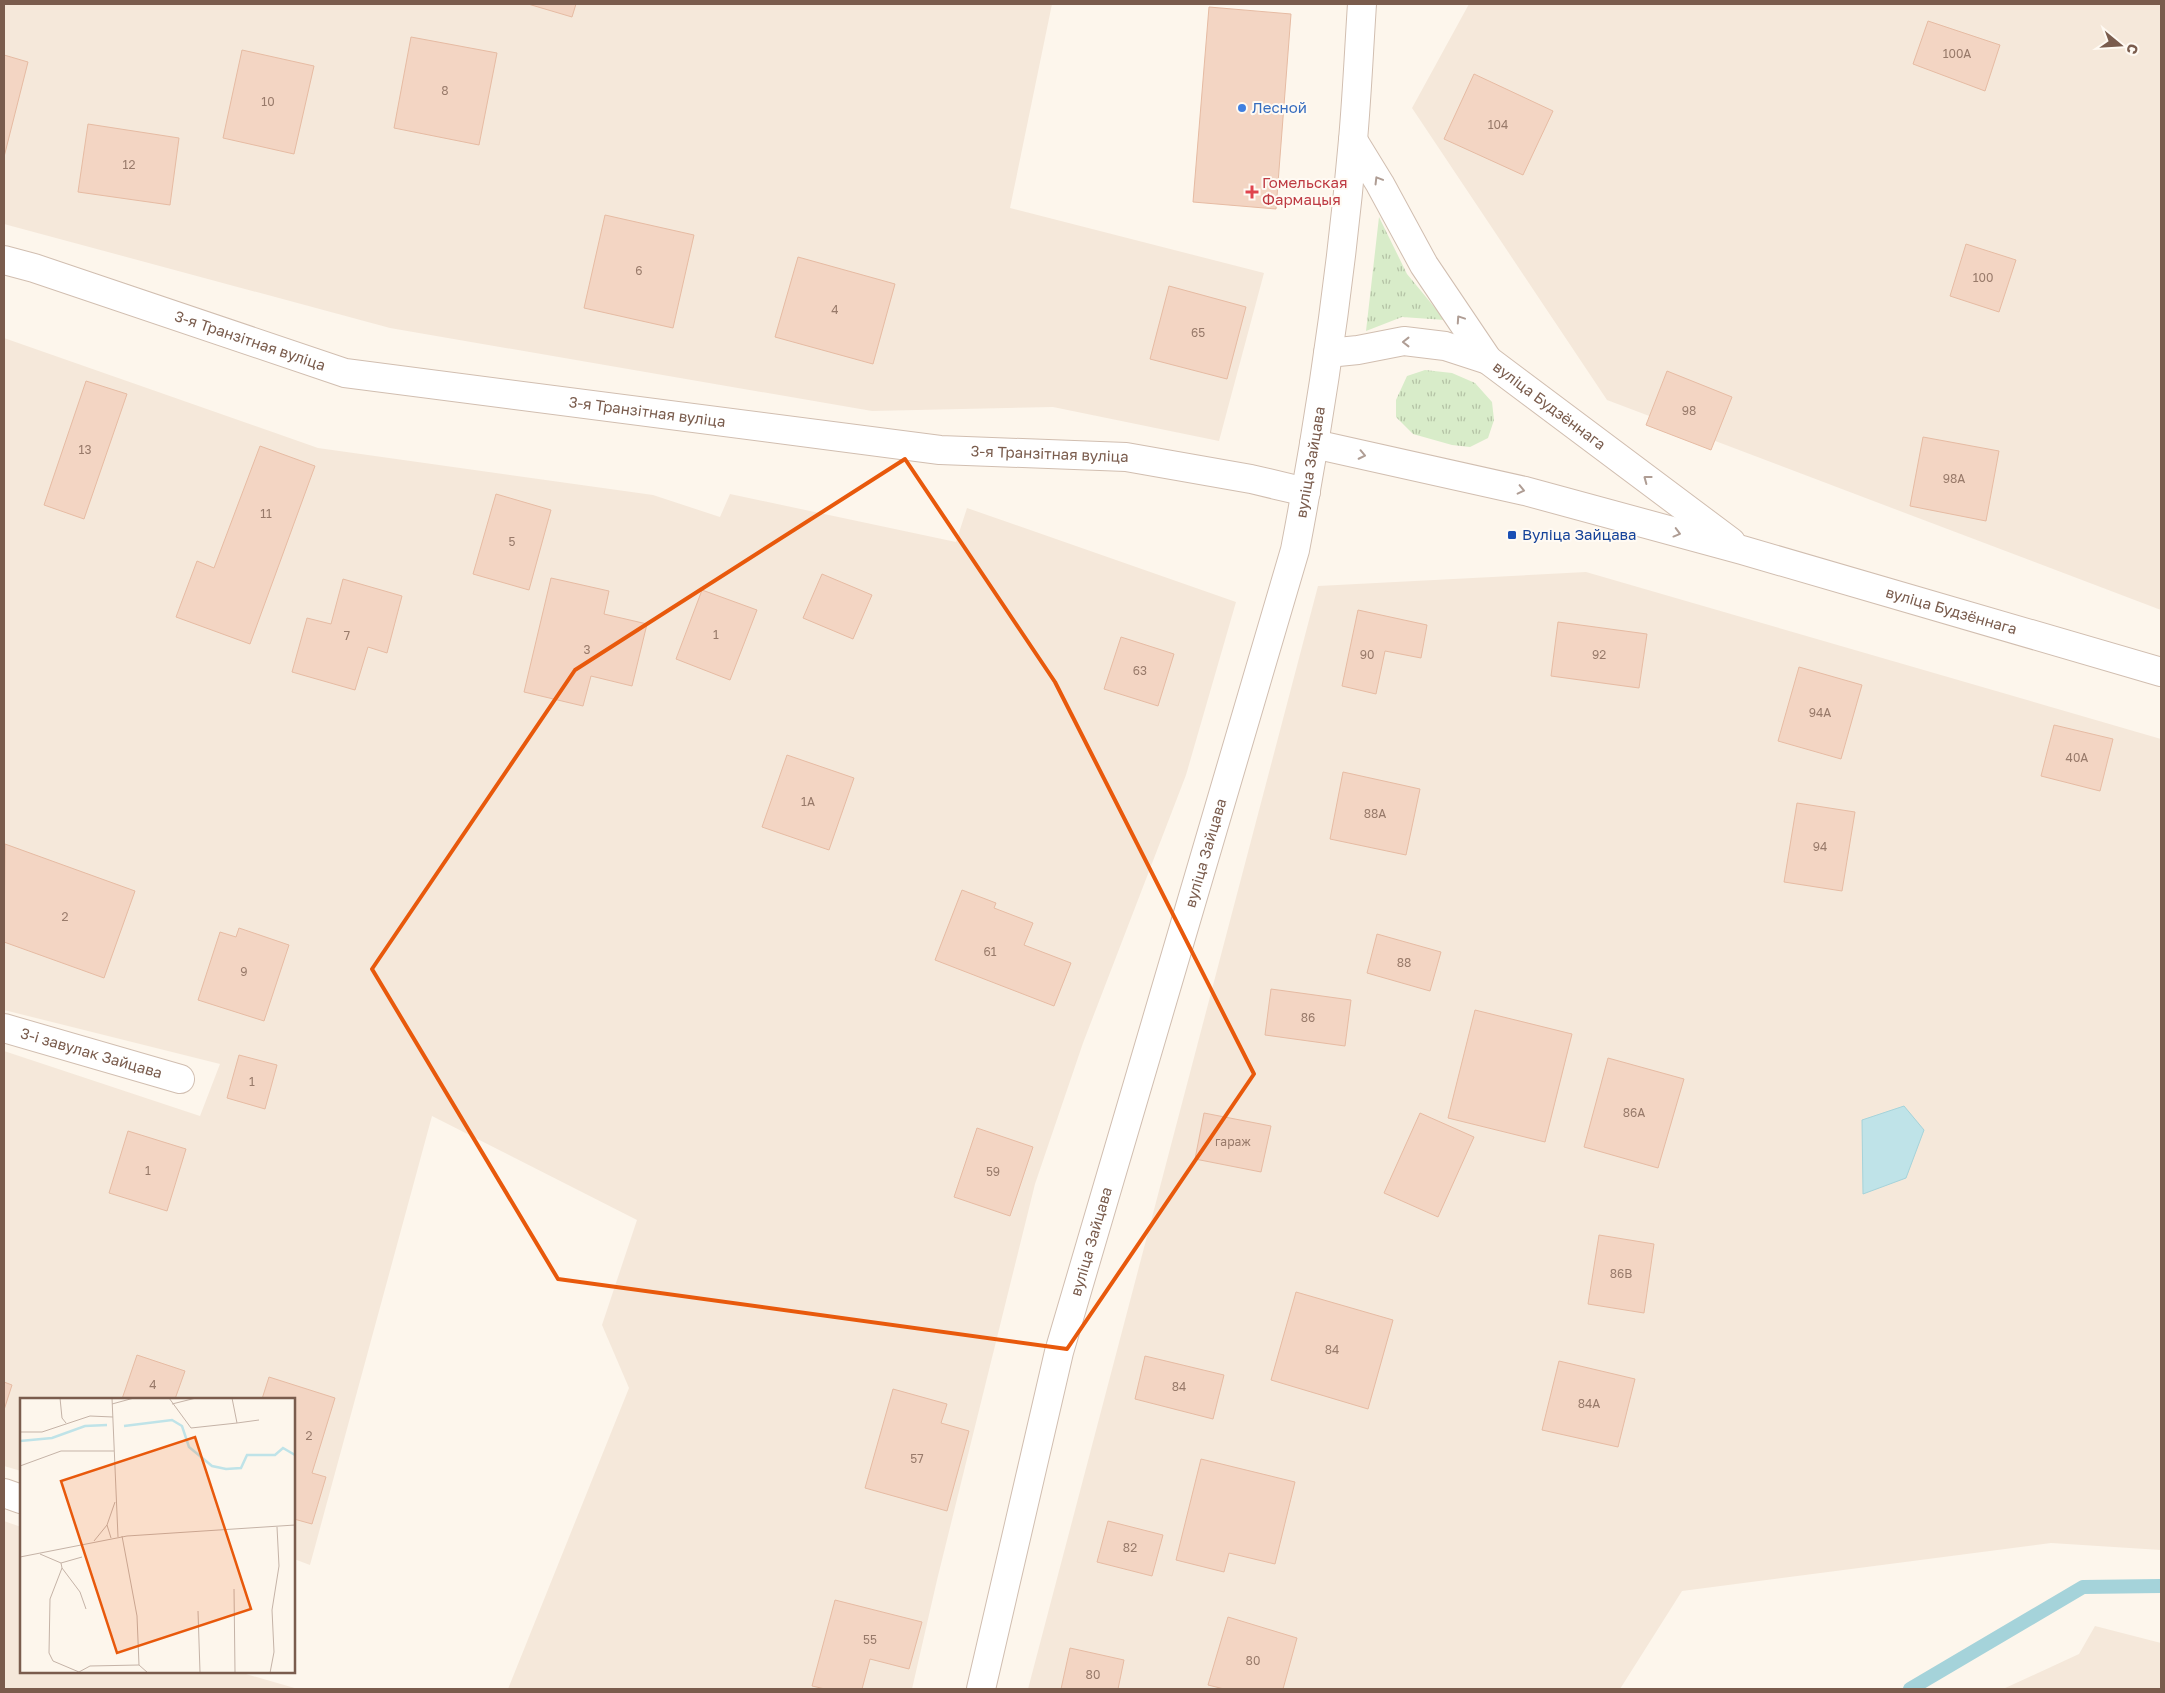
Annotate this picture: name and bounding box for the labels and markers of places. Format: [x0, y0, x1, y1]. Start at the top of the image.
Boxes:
place label: Лесной [1252, 98, 1307, 116]
marker: Лесной [1236, 102, 1248, 114]
place label: Гомельская Фармацыя [1262, 173, 1348, 208]
marker: Гомельская Фармацыя [1246, 186, 1258, 198]
place label: Вуліца Зайцава [1522, 525, 1637, 543]
marker: Вуліца Зайцава [1506, 529, 1518, 541]

